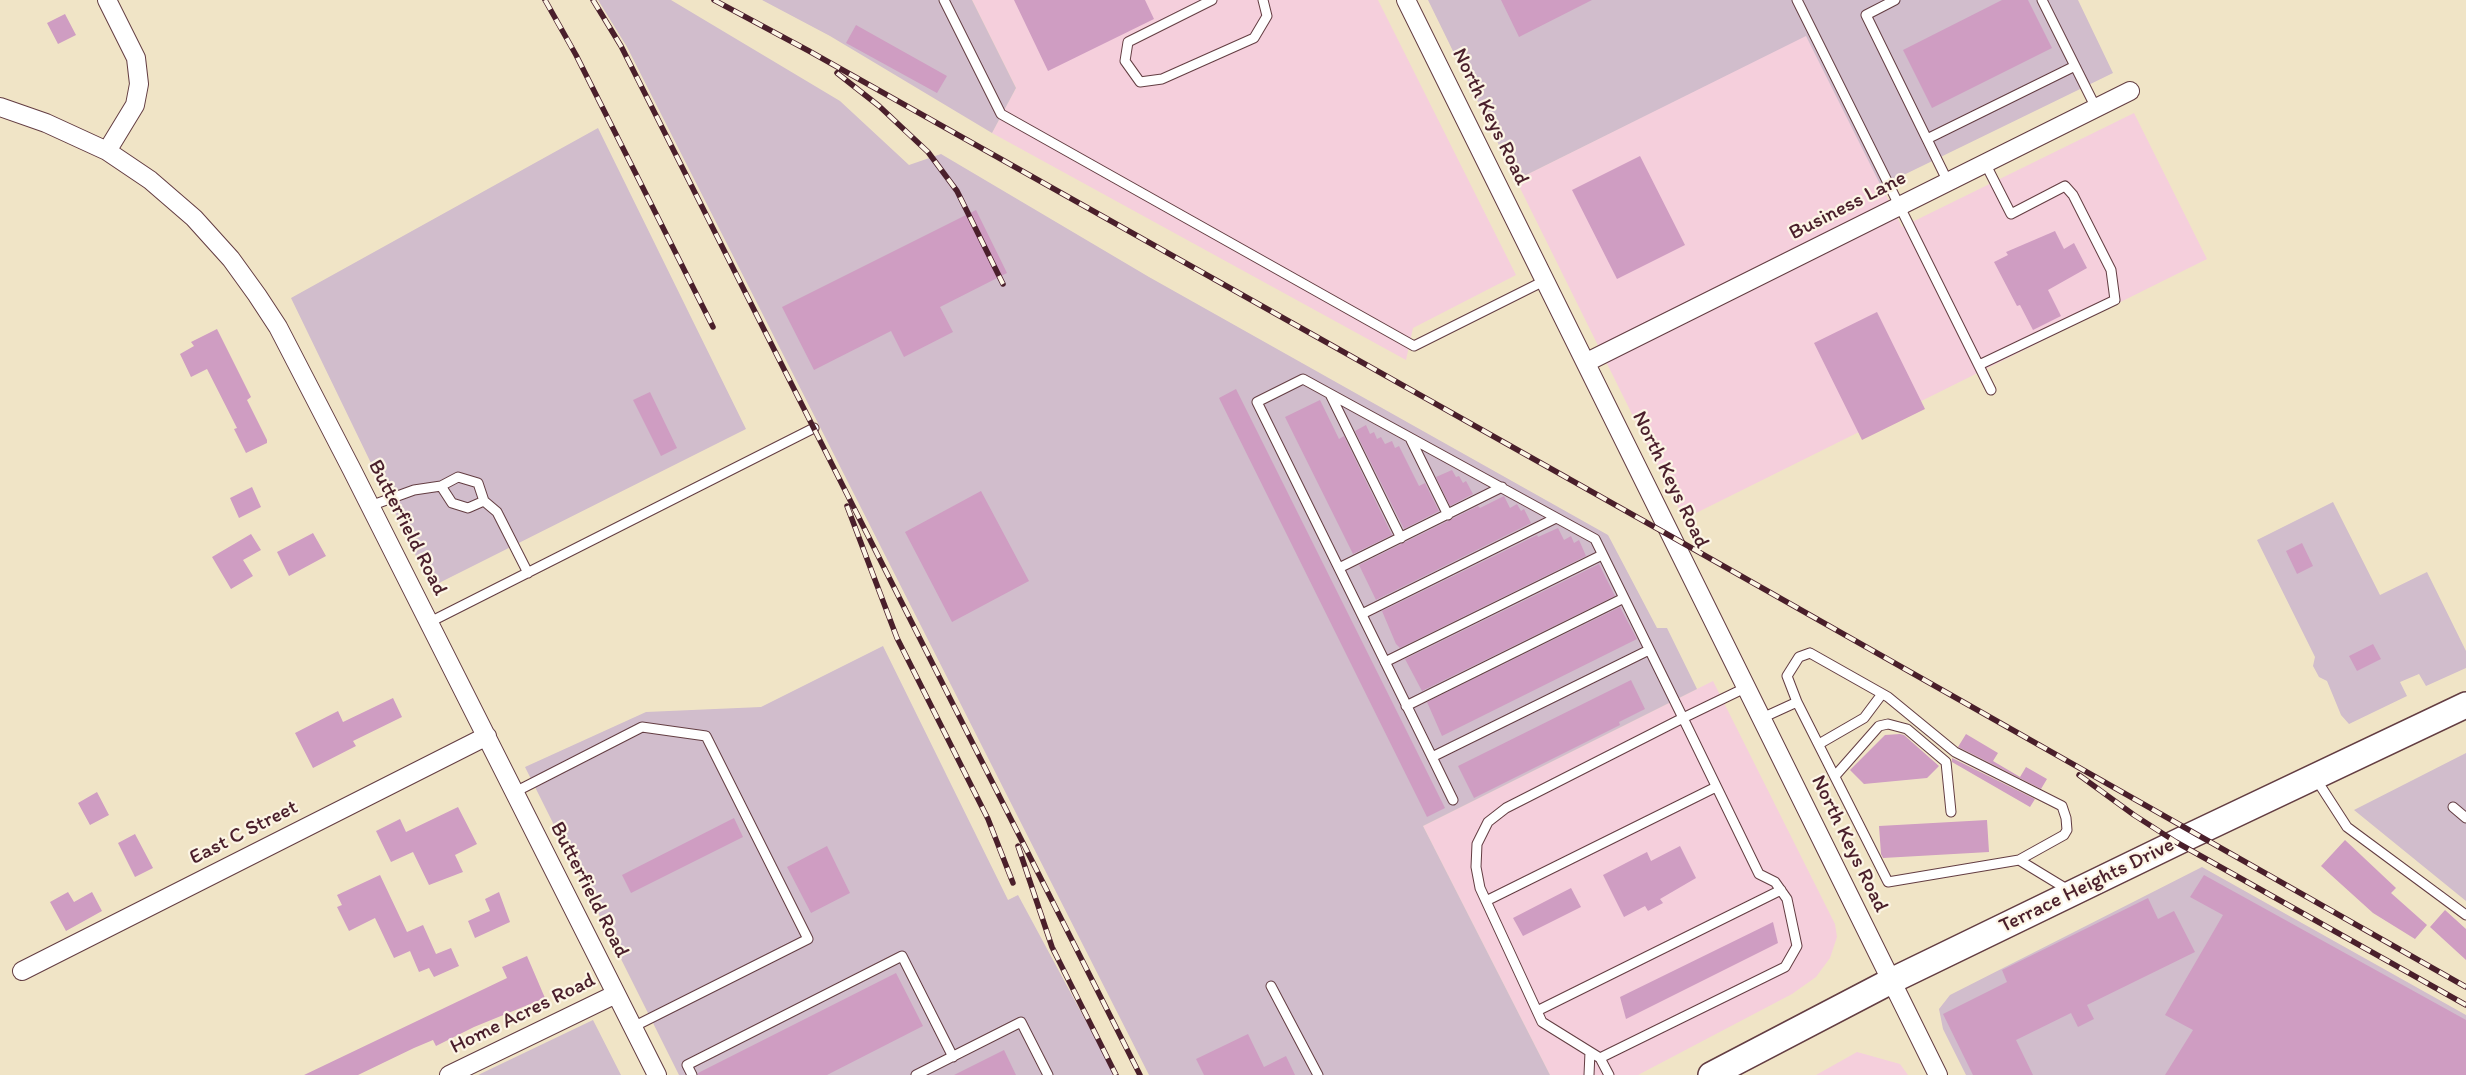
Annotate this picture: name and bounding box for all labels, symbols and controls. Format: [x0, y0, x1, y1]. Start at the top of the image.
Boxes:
street label: North Keys Road [1446, 44, 1534, 190]
street label: Business Lane [1785, 166, 1911, 246]
street label: North Keys Road [1626, 407, 1714, 553]
street label: Butterfield Road [362, 456, 452, 600]
street label: North Keys Road [1805, 771, 1893, 917]
street label: East C Street [186, 795, 302, 871]
street label: Butterfield Road [544, 818, 634, 962]
street label: Terrace Heights Drive [1995, 833, 2179, 939]
street label: Home Acres Road [446, 968, 600, 1060]

